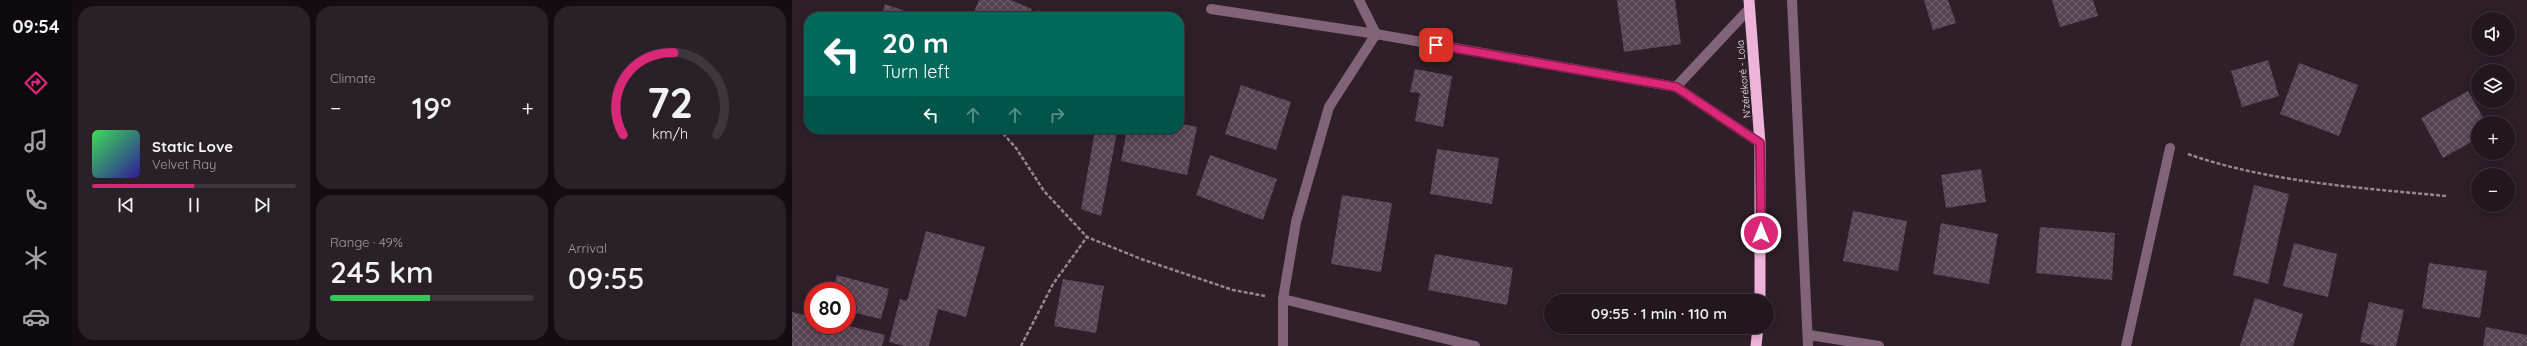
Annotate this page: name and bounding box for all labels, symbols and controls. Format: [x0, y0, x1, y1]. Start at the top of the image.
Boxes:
map controls [2471, 12, 2515, 212]
button: sound [2471, 12, 2515, 56]
text: 09:54 [12, 15, 60, 38]
text: 20 m [882, 25, 949, 60]
icon: left [816, 28, 868, 80]
pin [1419, 28, 1453, 62]
icon: arrive [1425, 34, 1447, 56]
street label: N'zérékoré - Lola [1734, 39, 1753, 119]
text: Turn left [882, 60, 950, 83]
button: layers [2471, 64, 2515, 108]
icon: directions [22, 69, 50, 97]
text: Climate [330, 70, 376, 86]
text: 72 [647, 76, 693, 128]
text: 19° [412, 89, 451, 127]
text: − [330, 94, 341, 122]
text: + [522, 94, 534, 122]
icon: left [920, 104, 942, 126]
icon: ahead [962, 104, 984, 126]
icon: ahead [1004, 104, 1026, 126]
icon: right [1046, 104, 1068, 126]
button: + [2471, 116, 2515, 160]
text: km/h [652, 125, 688, 143]
icon: music [22, 127, 50, 155]
text: Static Love [152, 137, 233, 156]
text: Velvet Ray [152, 156, 217, 172]
button: − [2471, 168, 2515, 212]
icon: phone [22, 186, 50, 214]
icon: previous [115, 194, 137, 216]
icon: pause [183, 194, 205, 216]
icon: next [251, 194, 273, 216]
position arrow [1740, 212, 1782, 254]
text: Range · 49% [330, 234, 403, 250]
text: Arrival [568, 240, 607, 256]
icon: climate [22, 244, 50, 272]
text: 245 km [330, 253, 434, 291]
text: 09:55 [568, 259, 644, 297]
speed limit sign: 80 [804, 282, 856, 334]
icon: car [22, 303, 50, 331]
text: 09:55 · 1 min · 110 m [1591, 304, 1727, 323]

